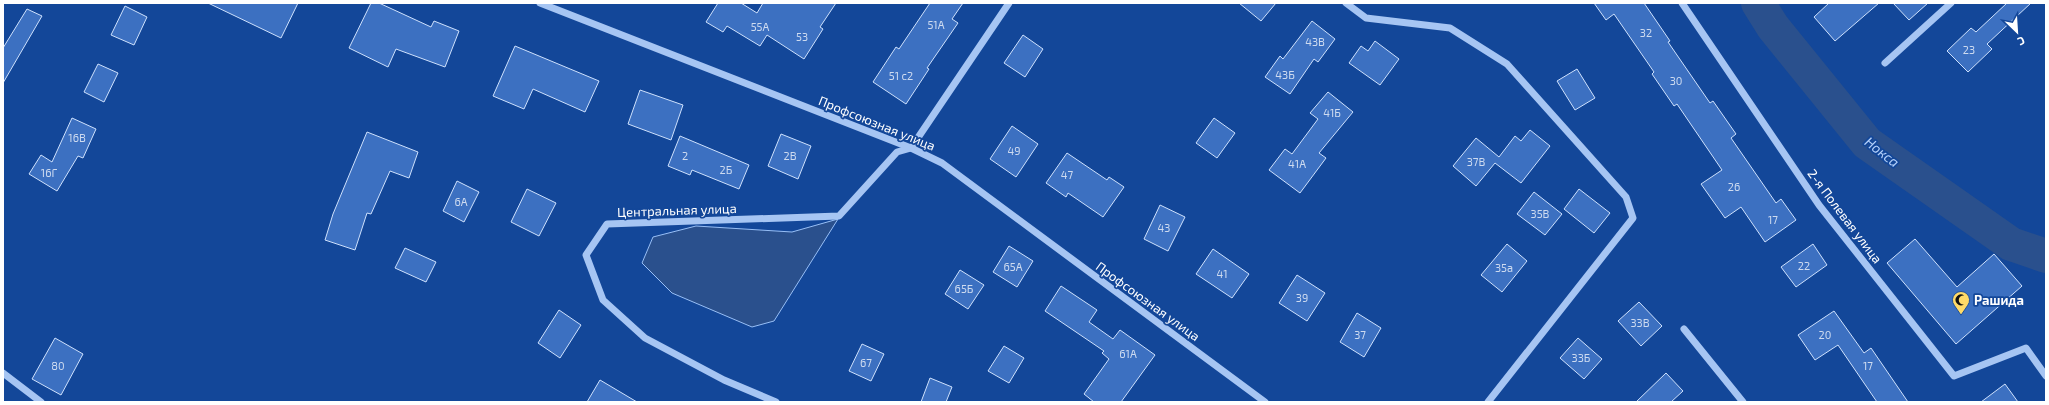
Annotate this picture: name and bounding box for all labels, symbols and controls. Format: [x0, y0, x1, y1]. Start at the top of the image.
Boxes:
north arrow [1997, 12, 2037, 52]
house number: 51А [927, 18, 945, 31]
house number: 55А [751, 20, 769, 33]
house number: 32 [1640, 26, 1652, 39]
house number: 53 [796, 30, 808, 43]
text: С [2015, 34, 2027, 49]
house number: 43В [1305, 35, 1325, 48]
house number: 23 [1963, 43, 1975, 56]
house number: 43Б [1275, 68, 1295, 81]
house number: 51 с2 [889, 69, 913, 82]
house number: 30 [1670, 74, 1682, 87]
street label: Профсоюзная улица [816, 92, 938, 154]
house number: 41Б [1323, 106, 1341, 119]
house number: 16В [68, 131, 86, 144]
water label: Нокса [1862, 133, 1903, 170]
house number: 49 [1007, 144, 1021, 157]
house number: 2 [682, 149, 688, 162]
house number: 2В [783, 149, 797, 162]
house number: 37В [1467, 155, 1485, 168]
house number: 41А [1288, 157, 1306, 170]
house number: 2Б [720, 163, 733, 176]
house number: 16Г [41, 166, 57, 179]
street label: 2-я Полевая улица [1804, 166, 1886, 266]
house number: 47 [1061, 168, 1074, 181]
house number: 26 [1728, 180, 1740, 193]
house number: 6А [454, 195, 468, 208]
street label: Центральная улица [617, 200, 737, 220]
house number: 35В [1531, 207, 1550, 220]
house number: 17 [1768, 213, 1778, 226]
house number: 43 [1158, 221, 1170, 234]
street label: Профсоюзная улица [1093, 258, 1203, 344]
house number: 22 [1798, 259, 1810, 272]
house number: 65А [1003, 260, 1023, 273]
house number: 35а [1495, 261, 1513, 274]
house number: 41 [1216, 267, 1228, 280]
house number: 65Б [955, 282, 974, 295]
mosque icon: Рашида [1951, 290, 1971, 315]
house number: 39 [1296, 291, 1308, 304]
place label: Рашида [1974, 292, 2024, 308]
house number: 33В [1630, 316, 1650, 329]
house number: 37 [1354, 328, 1366, 341]
house number: 20 [1819, 328, 1831, 341]
house number: 61А [1119, 347, 1137, 360]
house number: 33Б [1572, 351, 1591, 364]
house number: 67 [860, 356, 872, 369]
house number: 80 [51, 359, 65, 372]
house number: 17 [1863, 359, 1873, 372]

